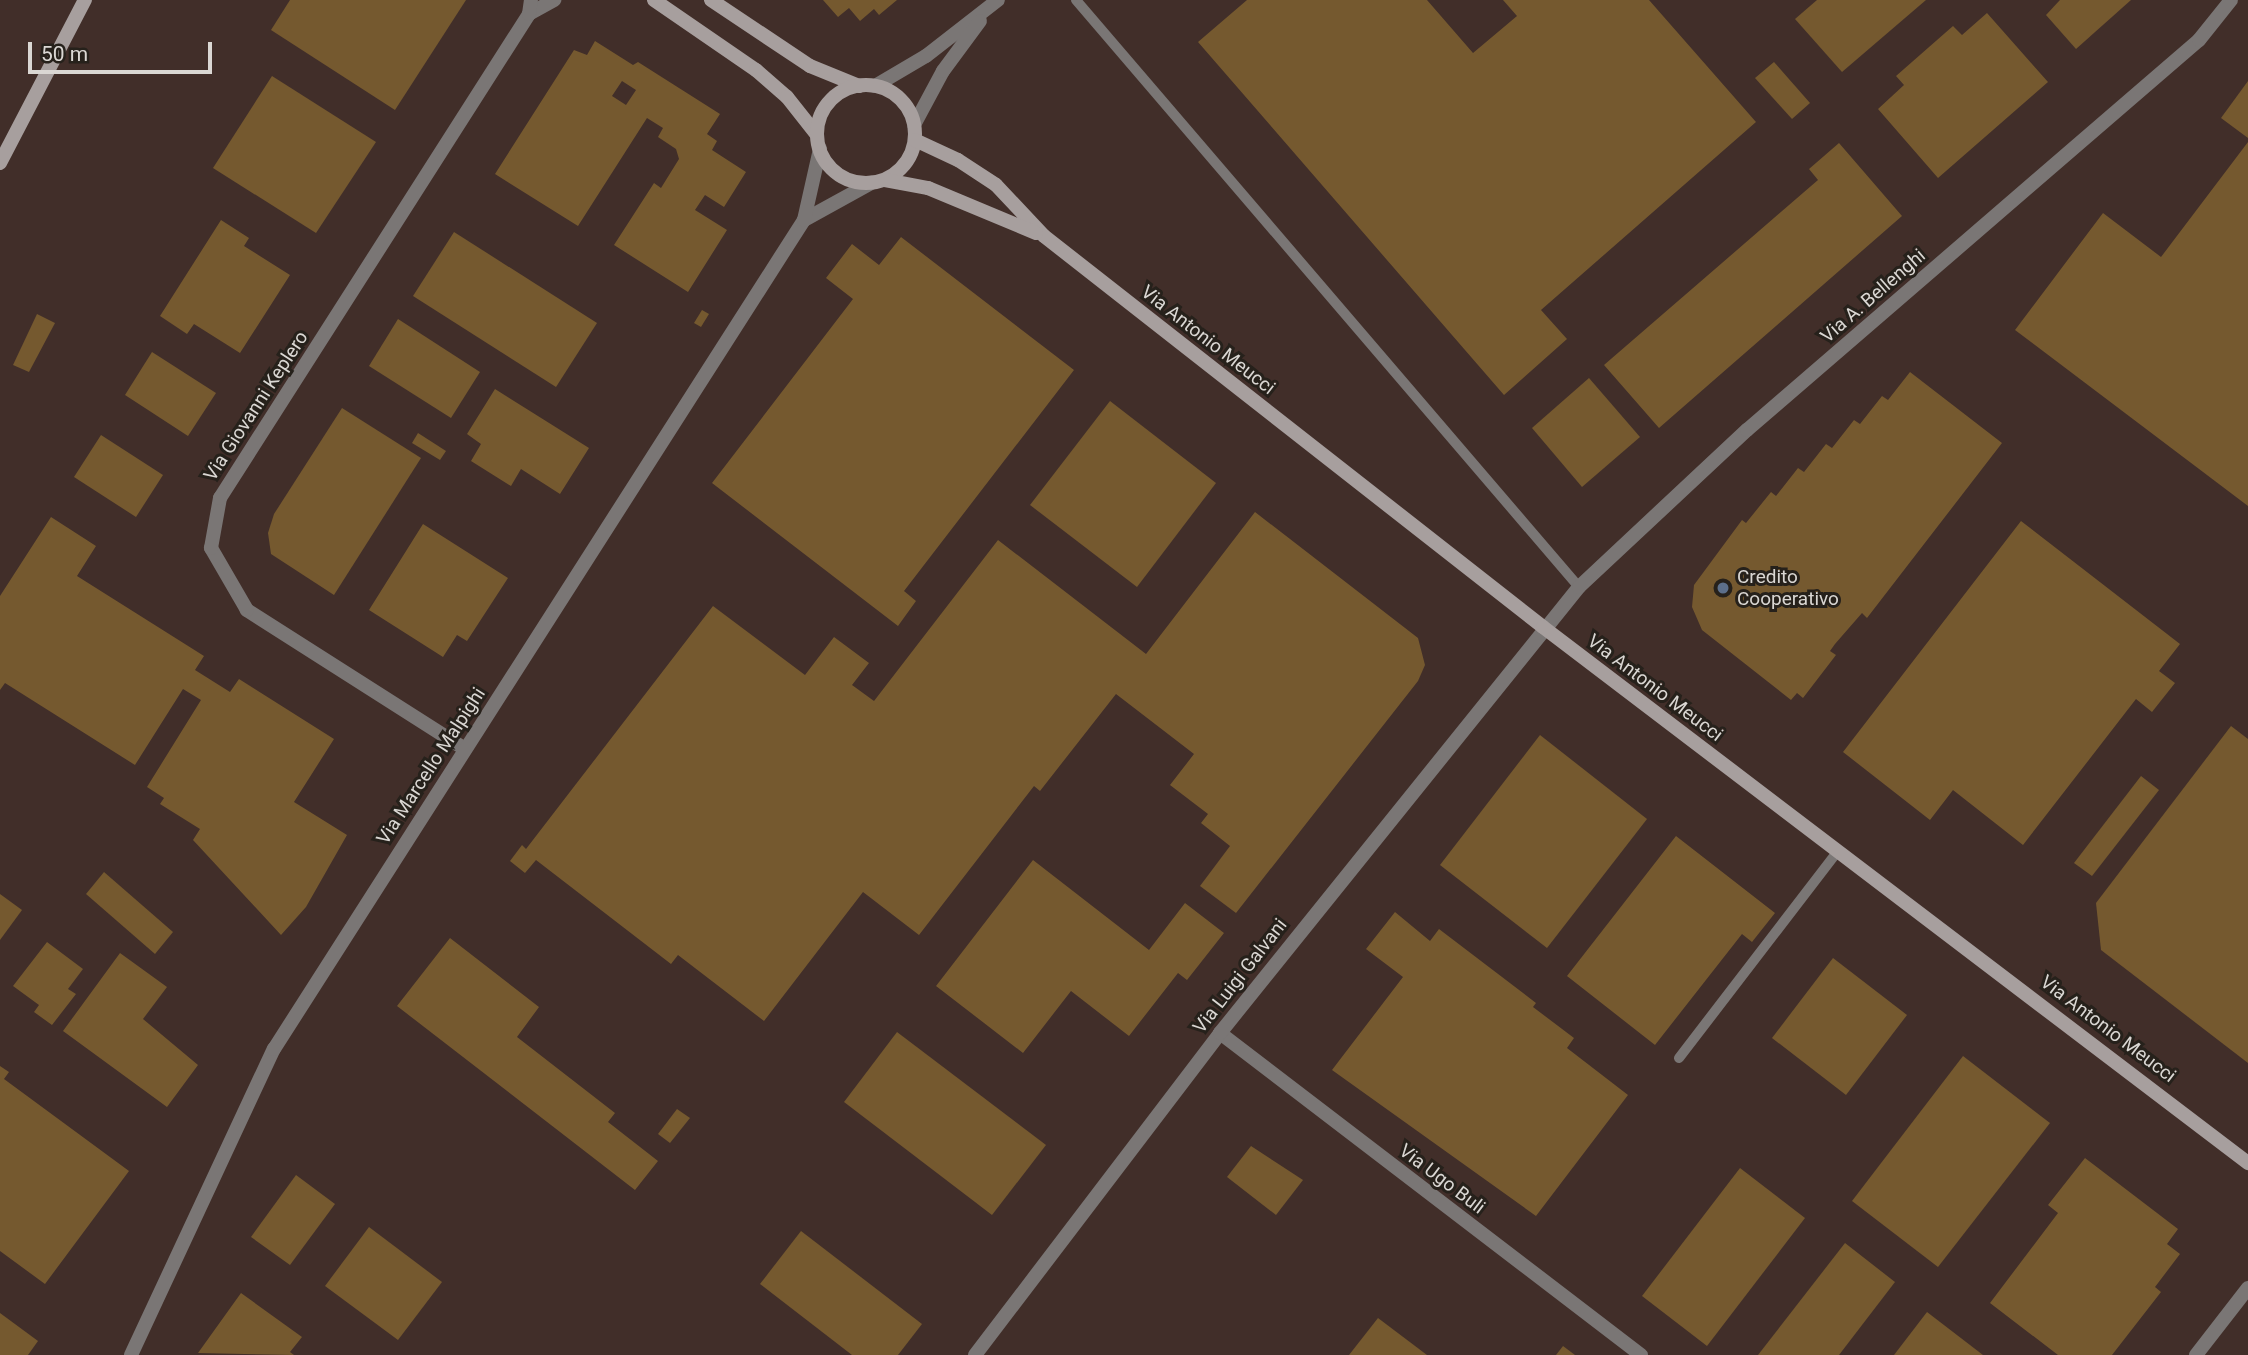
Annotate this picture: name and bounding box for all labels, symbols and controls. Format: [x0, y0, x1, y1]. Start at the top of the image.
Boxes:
scale bar [32, 28, 215, 72]
text: 50 m [41, 42, 88, 66]
street label: Via A. Bellenghi [1816, 244, 1930, 348]
street label: Via Antonio Meucci [1136, 281, 1280, 399]
street label: Via Giovanni Keplero [199, 327, 313, 485]
place label: Credito Cooperativo [1737, 566, 1839, 610]
marker: Credito Cooperativo [1715, 580, 1731, 596]
street label: Via Antonio Meucci [1583, 630, 1727, 746]
street label: Via Marcello Malpighi [372, 683, 490, 849]
street label: Via Luigi Galvani [1188, 914, 1292, 1038]
street label: Via Antonio Meucci [2036, 971, 2180, 1087]
street label: Via Ugo Buli [1394, 1139, 1490, 1219]

